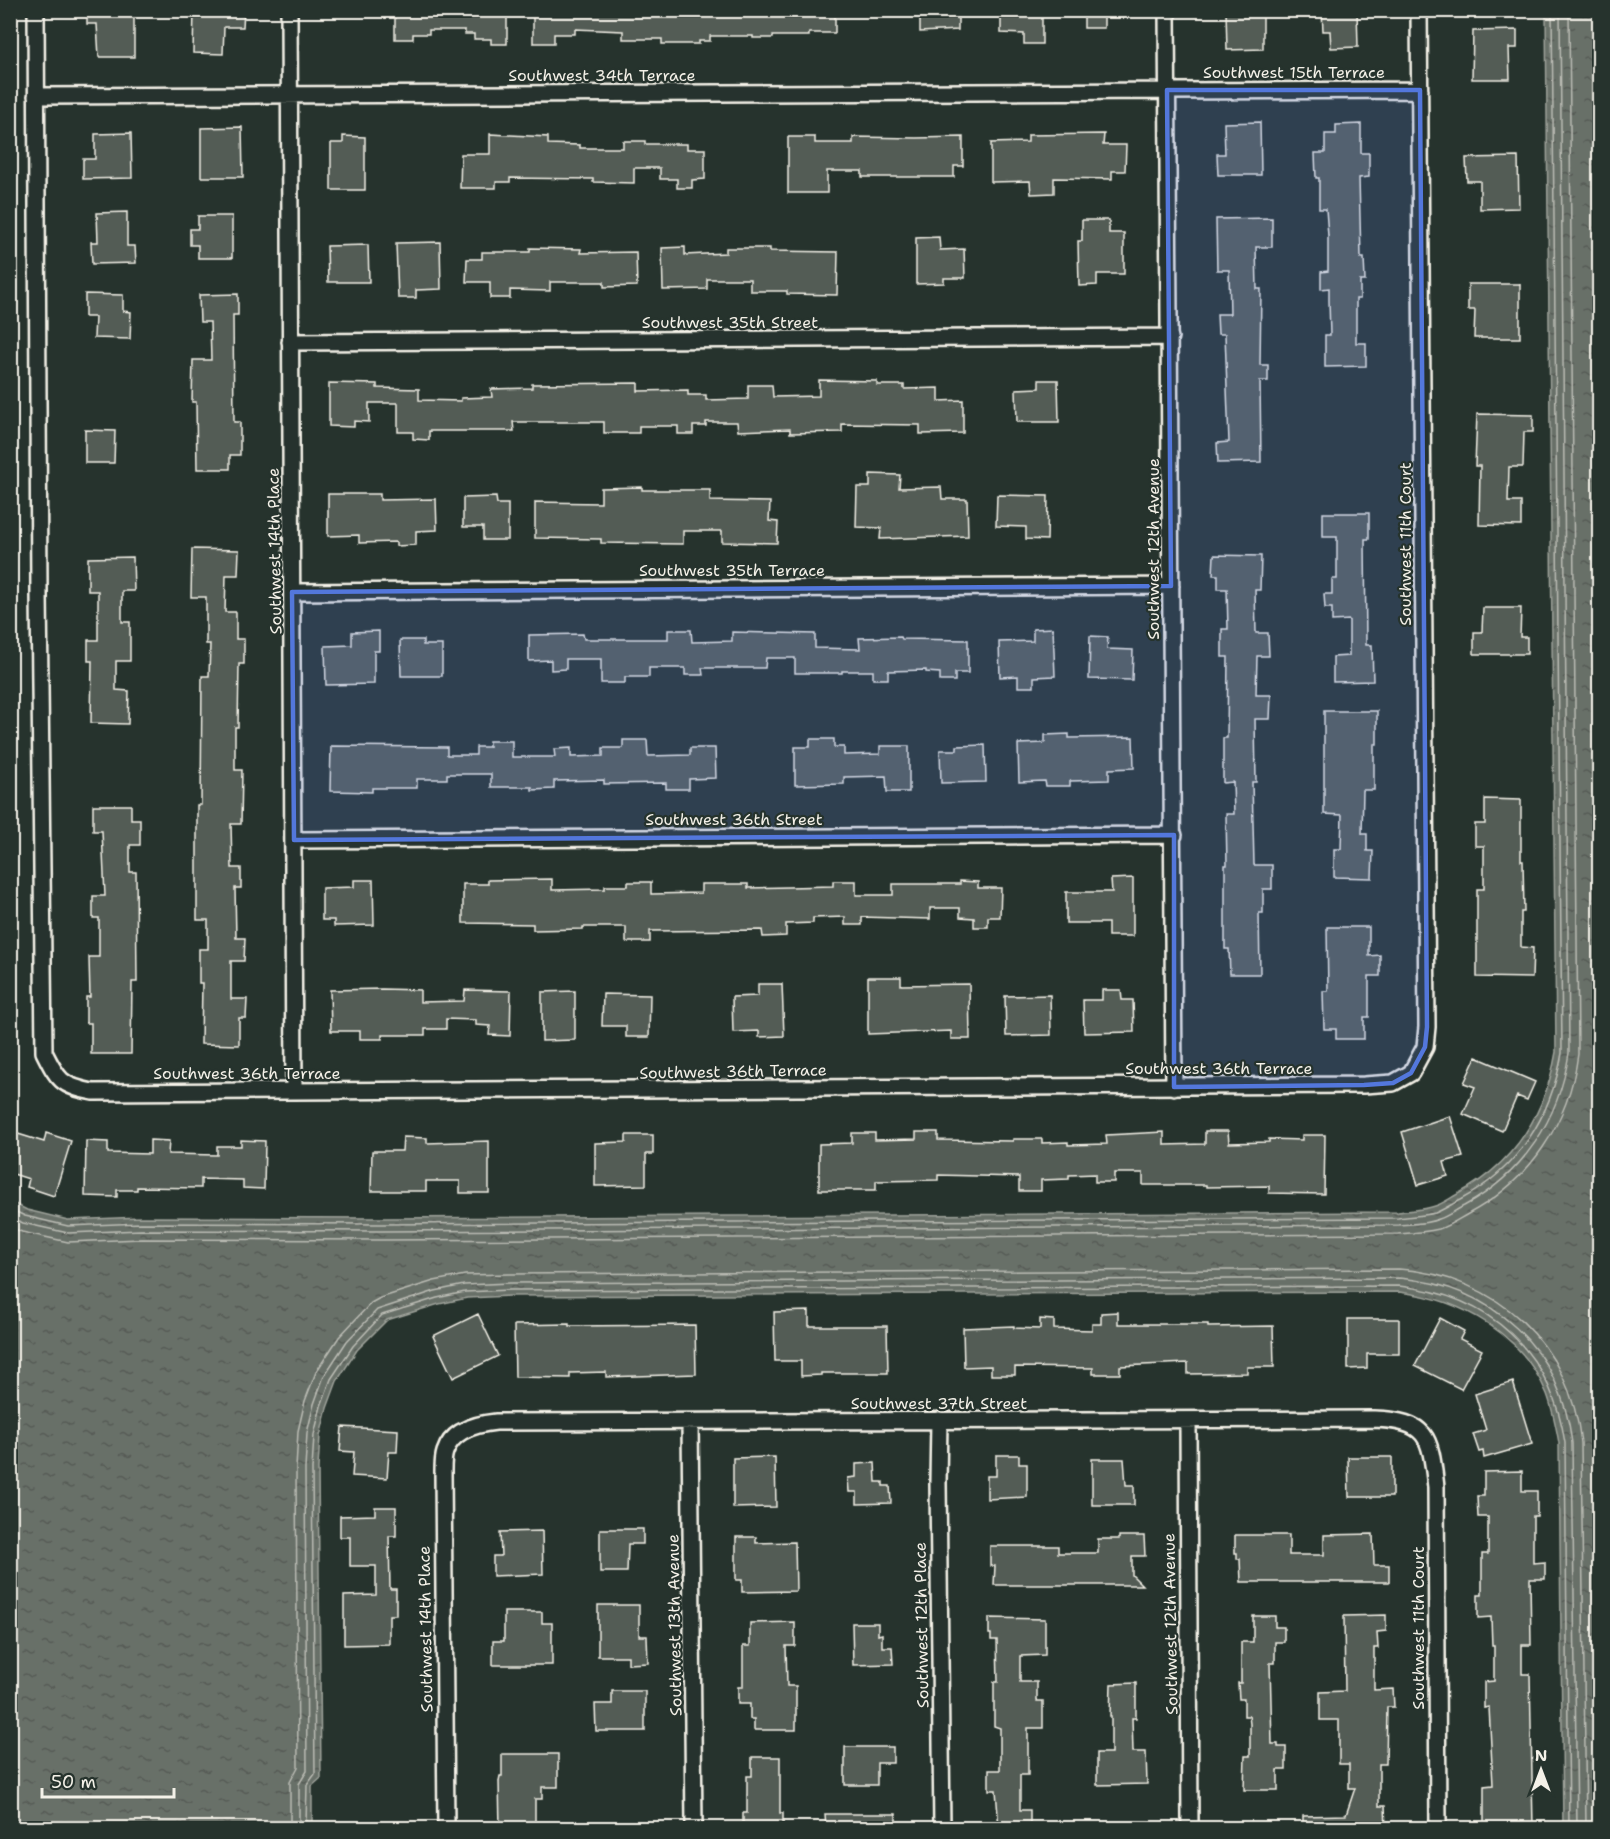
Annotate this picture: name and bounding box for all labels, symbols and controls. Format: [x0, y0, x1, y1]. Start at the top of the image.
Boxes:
street label: Southwest 15th Terrace [1203, 62, 1385, 83]
street label: Southwest 34th Terrace [508, 65, 696, 86]
street label: Southwest 35th Street [642, 312, 818, 333]
street label: Southwest 12th Avenue [1143, 458, 1164, 640]
street label: Southwest 11th Court [1395, 462, 1416, 626]
street label: Southwest 14th Place [263, 468, 286, 634]
street label: Southwest 35th Terrace [639, 560, 825, 581]
street label: Southwest 36th Street [645, 809, 823, 830]
street label: Southwest 36th Terrace [1125, 1058, 1313, 1079]
street label: Southwest 36th Terrace [639, 1059, 827, 1084]
street label: Southwest 36th Terrace [153, 1063, 341, 1084]
street label: Southwest 37th Street [851, 1393, 1027, 1414]
street label: Southwest 12th Avenue [1158, 1533, 1183, 1715]
street label: Southwest 13th Avenue [662, 1534, 687, 1716]
street label: Southwest 12th Place [910, 1542, 933, 1708]
street label: Southwest 14th Place [414, 1546, 437, 1712]
street label: Southwest 11th Court [1408, 1546, 1429, 1710]
north arrow [1511, 1740, 1571, 1800]
text: N [1535, 1745, 1547, 1766]
scale bar [42, 1761, 174, 1799]
text: 50 m [51, 1770, 96, 1794]

